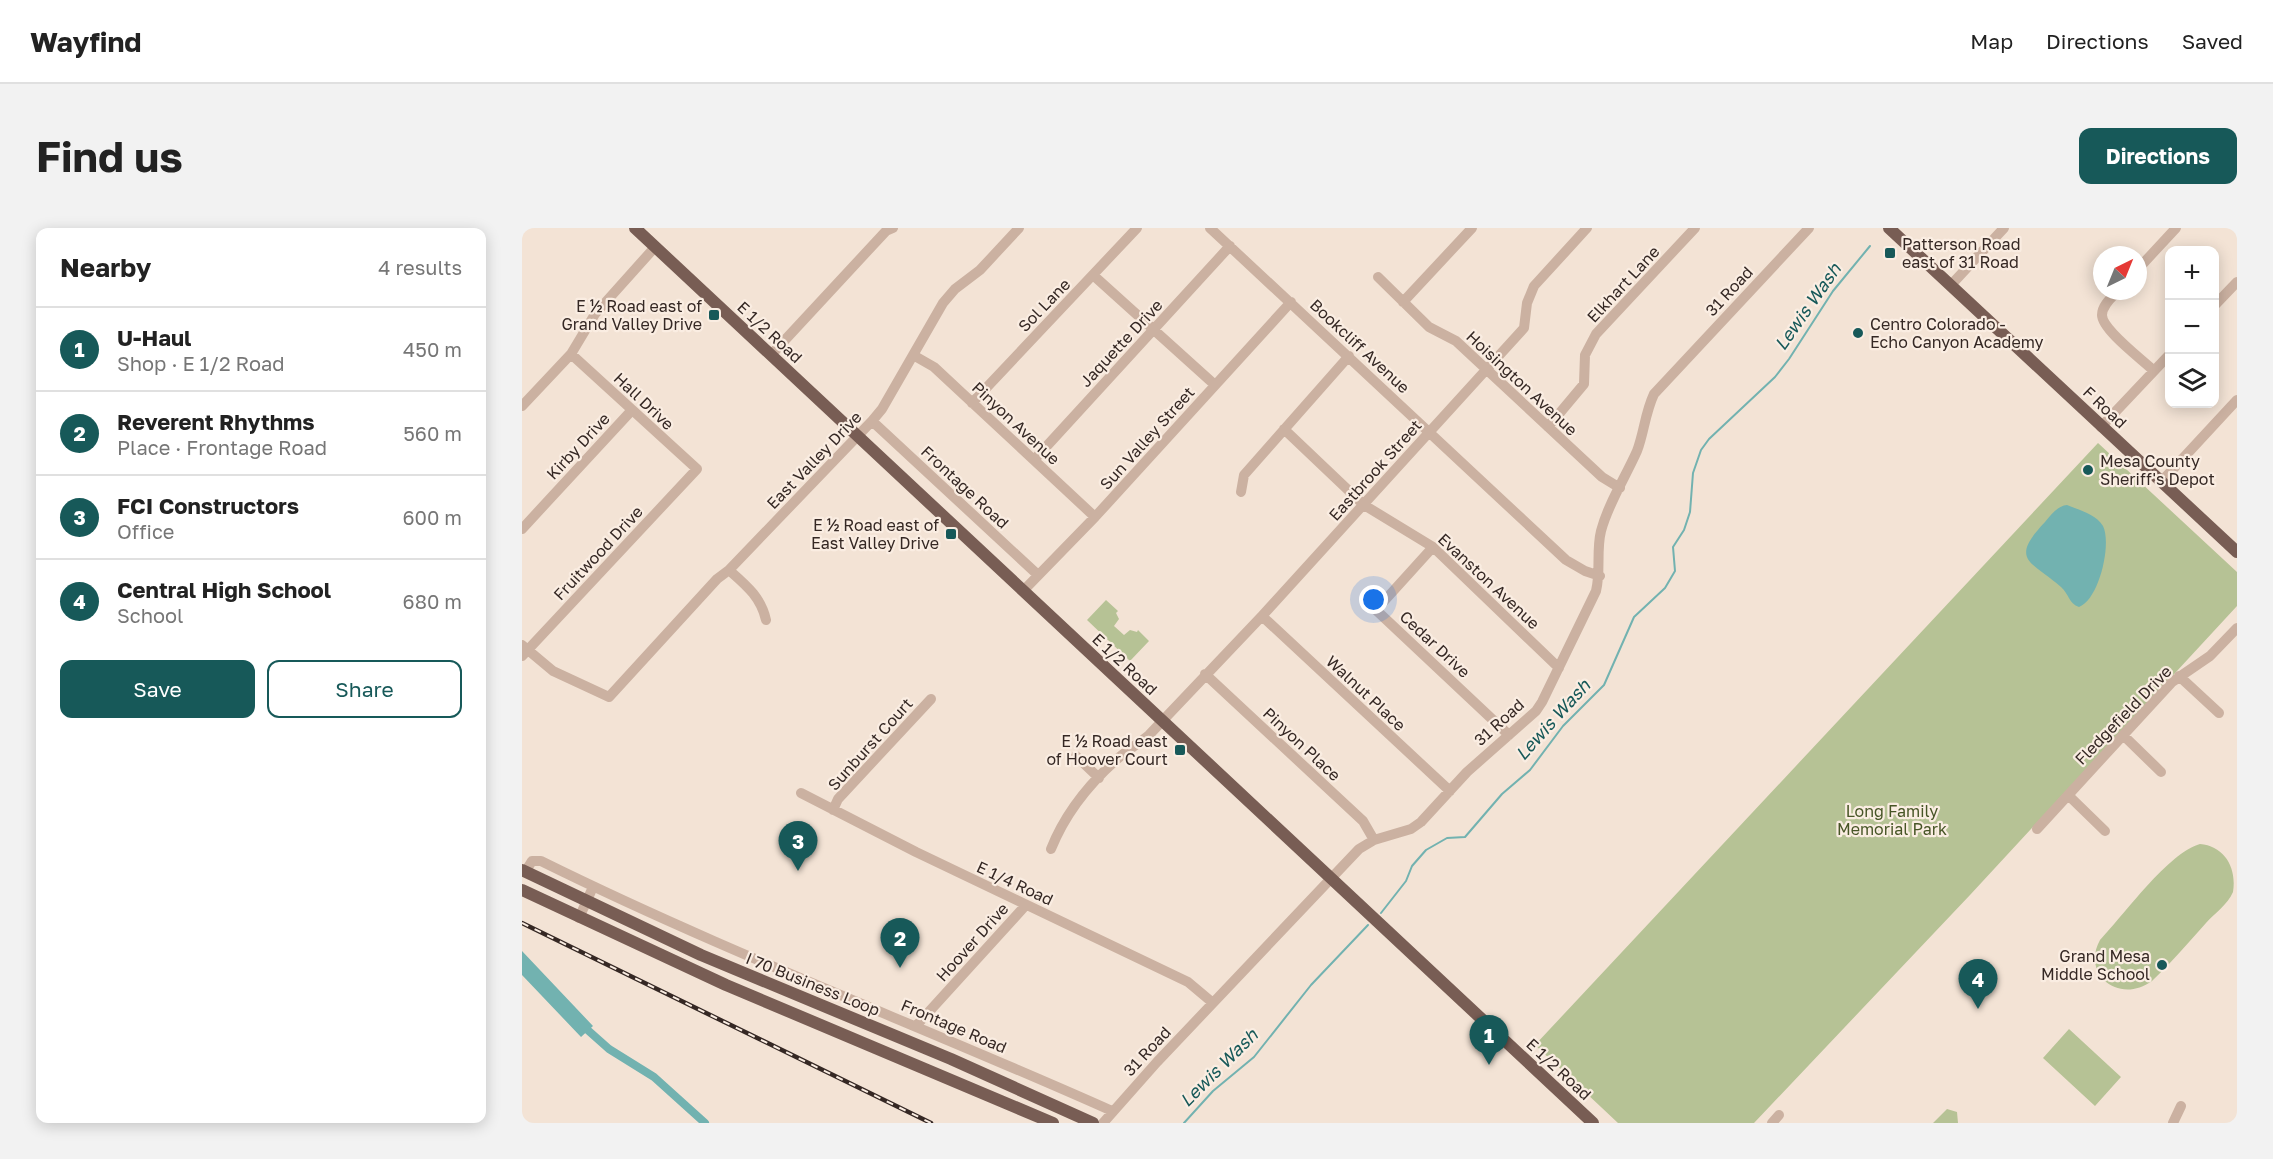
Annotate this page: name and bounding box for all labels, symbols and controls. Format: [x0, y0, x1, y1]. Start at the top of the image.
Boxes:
text: Wayfind [30, 25, 142, 58]
text: Map [1970, 28, 2013, 54]
text: Directions [2046, 28, 2149, 54]
text: Saved [2182, 28, 2243, 54]
button: Directions [2079, 128, 2237, 184]
text: Find us [36, 131, 183, 181]
place label: Patterson Road east of 31 Road [1902, 234, 2020, 272]
street label: Elkhart Lane [1583, 242, 1663, 326]
marker: Patterson Road east of 31 Road [1883, 246, 1897, 260]
north arrow [2093, 246, 2147, 300]
map controls [2165, 246, 2219, 408]
button: + [2165, 246, 2219, 300]
text: Nearby [60, 252, 151, 283]
text: 4 results [378, 255, 462, 279]
water label: Lewis Wash [1769, 258, 1846, 354]
street label: 31 Road [1701, 262, 1757, 320]
street label: Sol Lane [1014, 274, 1074, 336]
street label: Jaquette Drive [1075, 295, 1167, 391]
street label: Bookcliff Avenue [1306, 295, 1414, 397]
place label: E ½ Road east of Grand Valley Drive [561, 296, 702, 334]
street label: E 1/2 Road [733, 297, 807, 367]
button: − [2165, 300, 2219, 354]
marker: E ½ Road east of Grand Valley Drive [707, 308, 721, 322]
place label: Centro Colorado - Echo Canyon Academy [1870, 314, 2044, 352]
text: U-Haul [117, 324, 191, 351]
street label: Hoisington Avenue [1462, 326, 1582, 440]
marker: Centro Colorado - Echo Canyon Academy [1851, 326, 1865, 340]
text: 1 [74, 337, 85, 361]
text: 450 m [403, 337, 462, 361]
text: Shop · E 1/2 Road [117, 351, 285, 375]
button: layers [2165, 354, 2219, 408]
street label: Hall Drive [610, 368, 678, 434]
street label: Pinyon Avenue [968, 377, 1064, 469]
street label: Sun Valley Street [1095, 382, 1199, 494]
street label: F Road [2079, 382, 2131, 432]
street label: East Valley Drive [762, 407, 866, 513]
text: Reverent Rhythms [117, 408, 315, 435]
street label: Kirby Drive [542, 409, 614, 483]
street label: Eastbrook Street [1324, 415, 1426, 525]
text: 2 [73, 421, 86, 445]
text: 560 m [403, 421, 462, 445]
text: Place · Frontage Road [117, 435, 327, 459]
street label: Frontage Road [917, 441, 1013, 533]
place label: Mesa County Sheriff's Depot [2100, 451, 2215, 489]
marker: Mesa County Sheriff's Depot [2081, 463, 2095, 477]
text: FCI Constructors [117, 492, 299, 519]
street label: Fruitwood Drive [549, 502, 647, 604]
text: 3 [73, 505, 86, 529]
text: 600 m [402, 505, 462, 529]
place label: E ½ Road east of East Valley Drive [811, 515, 939, 553]
text: Office [117, 519, 174, 543]
marker: E ½ Road east of East Valley Drive [944, 527, 958, 541]
street label: Evanston Avenue [1434, 529, 1544, 633]
text: Central High School [117, 576, 331, 603]
your location [1359, 585, 1388, 614]
text: 4 [73, 589, 86, 613]
text: 680 m [403, 589, 462, 613]
text: School [117, 603, 183, 627]
street label: Cedar Drive [1396, 606, 1474, 682]
street label: E 1/2 Road [1088, 629, 1162, 699]
street label: Walnut Place [1322, 651, 1410, 735]
button: Save [60, 660, 255, 718]
button: Share [267, 660, 462, 718]
street label: Fledgefield Drive [2071, 661, 2175, 769]
water label: Lewis Wash [1510, 674, 1595, 764]
street label: Sunburst Court [823, 694, 917, 794]
street label: 31 Road [1470, 694, 1528, 750]
street label: Pinyon Place [1259, 703, 1345, 785]
place label: E ½ Road east of Hoover Court [1046, 731, 1168, 769]
marker: E ½ Road east of Hoover Court [1173, 743, 1187, 757]
park label: Long Family Memorial Park [1837, 801, 1947, 839]
pin: 3 [778, 822, 818, 871]
street label: E 1/4 Road [974, 857, 1056, 909]
street label: Hoover Drive [931, 899, 1013, 985]
pin: 2 [880, 918, 920, 968]
place label: Grand Mesa Middle School [2041, 946, 2150, 984]
street label: I 70 Business Loop [743, 948, 883, 1020]
marker: Grand Mesa Middle School [2155, 958, 2169, 972]
pin: 4 [1958, 960, 1998, 1009]
street label: Frontage Road [898, 995, 1010, 1057]
pin: 1 [1470, 1016, 1508, 1065]
street label: 31 Road [1119, 1022, 1175, 1080]
water label: Lewis Wash [1175, 1023, 1262, 1111]
street label: E 1/2 Road [1522, 1034, 1596, 1104]

